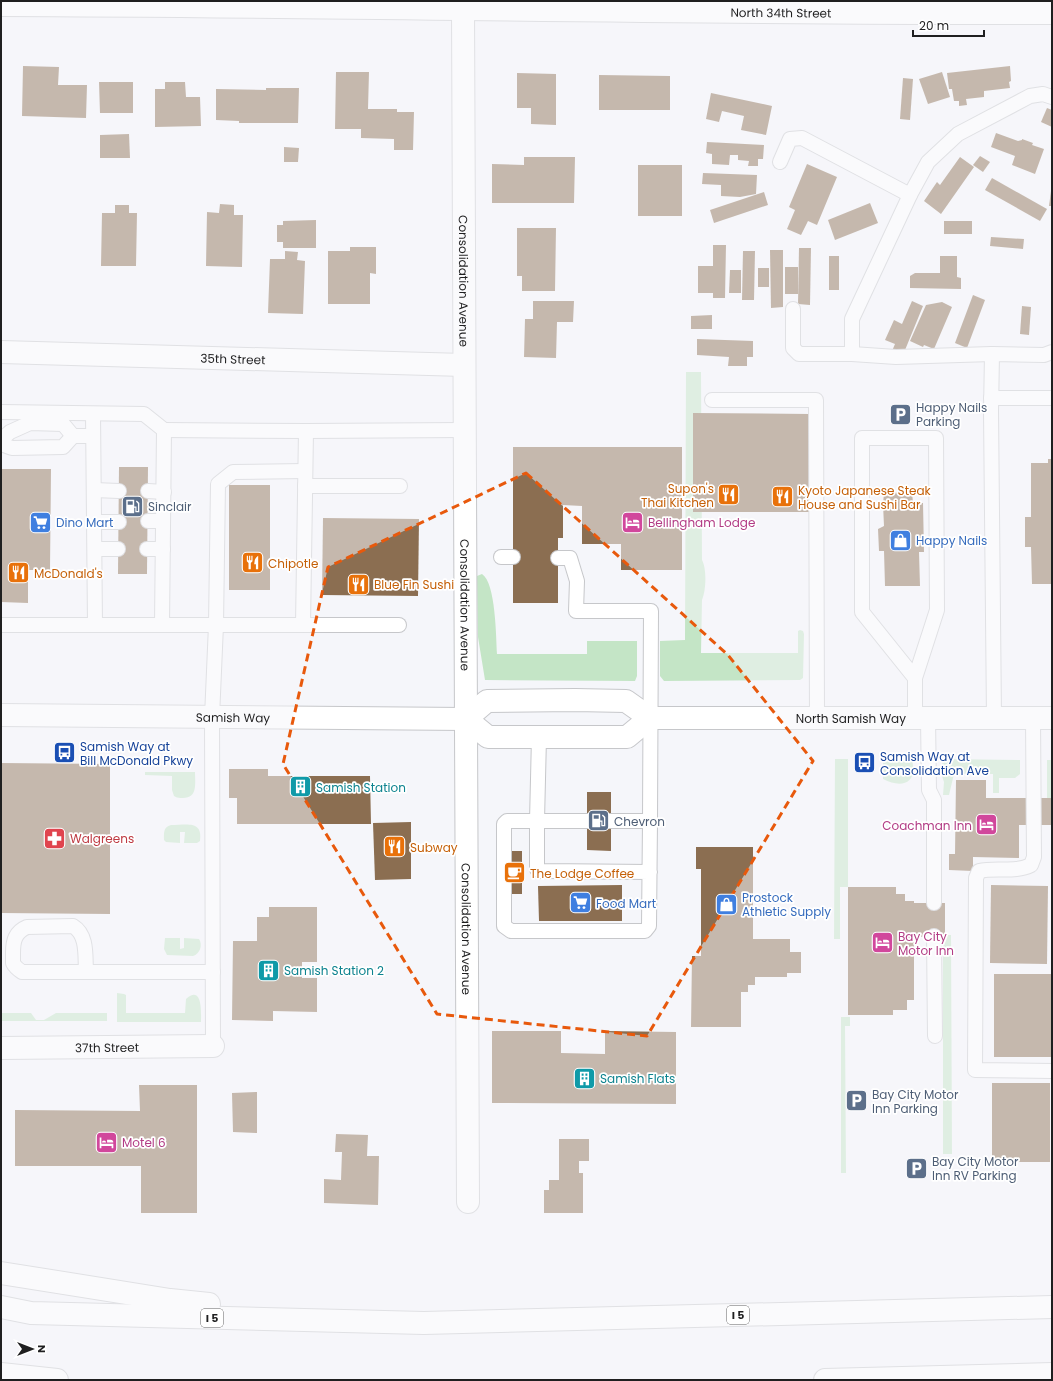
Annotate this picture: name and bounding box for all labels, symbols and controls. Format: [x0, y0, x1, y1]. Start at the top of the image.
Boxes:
street label: North 34th Street [730, 3, 832, 21]
scale bar [913, 12, 984, 38]
text: 20 m [919, 17, 949, 34]
street label: Consolidation Avenue [455, 215, 473, 347]
street label: 35th Street [200, 349, 266, 368]
place label: Happy Nails Parking [916, 399, 987, 430]
parking icon: Happy Nails Parking [888, 401, 914, 427]
place label: Supon's Thai Kitchen [641, 480, 714, 511]
restaurant icon: Supon's Thai Kitchen [716, 482, 742, 508]
place label: Kyoto Japanese Steak House and Sushi Bar [798, 482, 932, 513]
restaurant icon: Kyoto Japanese Steak House and Sushi Bar [770, 484, 796, 510]
fuel station icon: Sinclair [120, 493, 146, 519]
place label: Sinclair [148, 498, 192, 515]
supermarket icon: Dino Mart [28, 509, 54, 535]
hotel icon: Bellingham Lodge [619, 509, 645, 535]
place label: Dino Mart [56, 514, 113, 531]
place label: Bellingham Lodge [648, 514, 755, 531]
shop icon: Happy Nails [888, 527, 914, 553]
place label: Happy Nails [916, 532, 987, 549]
street label: Consolidation Avenue [457, 539, 474, 671]
restaurant icon: Chipotle [239, 550, 265, 576]
place label: Chipotle [268, 555, 318, 572]
restaurant icon: McDonald's [5, 560, 31, 586]
place label: McDonald's [34, 565, 103, 582]
restaurant icon: Blue Fin Sushi [345, 571, 371, 597]
place label: Blue Fin Sushi [374, 576, 454, 593]
street label: Samish Way [196, 708, 270, 726]
street label: North Samish Way [796, 710, 906, 727]
place label: Samish Way at Bill McDonald Pkwy [80, 738, 193, 769]
bus stop icon: Samish Way at Bill McDonald Pkwy [52, 740, 78, 766]
place label: Samish Way at Consolidation Ave [880, 748, 989, 779]
bus stop icon: Samish Way at Consolidation Ave [852, 750, 878, 776]
building icon: Samish Station [287, 774, 313, 800]
place label: Samish Station [316, 779, 406, 796]
fuel station icon: Chevron [586, 808, 612, 834]
hotel icon: Coachman Inn [974, 812, 1000, 838]
place label: Chevron [614, 813, 665, 830]
place label: Coachman Inn [882, 817, 972, 834]
pharmacy icon: Walgreens [42, 825, 68, 851]
place label: Walgreens [70, 830, 134, 847]
restaurant icon: Subway [382, 834, 408, 860]
place label: Subway [410, 839, 458, 856]
cafe icon: The Lodge Coffee [502, 860, 528, 886]
street label: Consolidation Avenue [458, 863, 476, 995]
place label: The Lodge Coffee [530, 865, 634, 882]
place label: Prostock Athletic Supply [742, 889, 831, 920]
supermarket icon: Food Mart [567, 890, 593, 916]
shop icon: Prostock Athletic Supply [714, 891, 740, 917]
place label: Food Mart [596, 895, 656, 912]
place label: Bay City Motor Inn [898, 928, 954, 959]
hotel icon: Bay City Motor Inn [870, 930, 896, 956]
building icon: Samish Station 2 [255, 957, 281, 983]
place label: Samish Station 2 [284, 962, 384, 979]
street label: 37th Street [75, 1038, 139, 1056]
building icon: Samish Flats [571, 1065, 597, 1091]
place label: Samish Flats [600, 1070, 675, 1087]
place label: Bay City Motor Inn Parking [872, 1086, 959, 1117]
parking icon: Bay City Motor Inn Parking [844, 1088, 870, 1114]
hotel icon: Motel 6 [93, 1129, 119, 1155]
place label: Motel 6 [122, 1134, 166, 1151]
place label: Bay City Motor Inn RV Parking [932, 1153, 1019, 1184]
parking icon: Bay City Motor Inn RV Parking [903, 1155, 929, 1181]
road number: I 5 [727, 1306, 749, 1324]
road number: I 5 [201, 1309, 223, 1327]
north arrow [12, 1329, 52, 1369]
text: N [34, 1345, 50, 1353]

